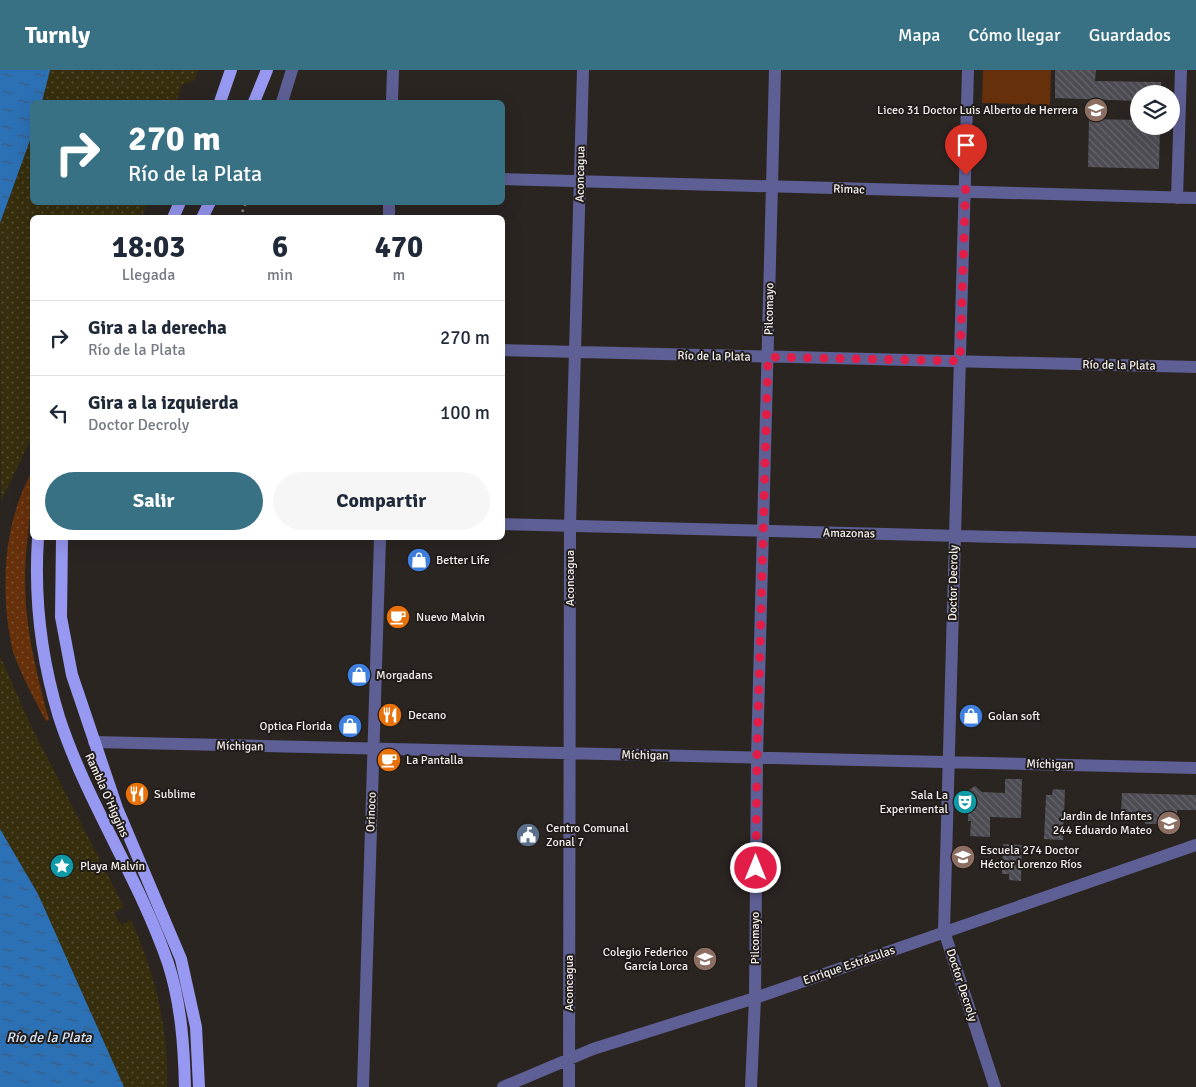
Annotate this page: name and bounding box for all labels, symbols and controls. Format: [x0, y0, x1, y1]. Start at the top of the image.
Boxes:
text: Turnly [25, 20, 90, 50]
text: Mapa [898, 24, 940, 46]
text: Cómo llegar [968, 24, 1061, 46]
text: Guardados [1089, 24, 1171, 46]
map controls [1130, 85, 1180, 135]
button: layers [1130, 85, 1180, 135]
school or university icon: Liceo 31 Doctor Luis Alberto de Herrera [1083, 97, 1109, 123]
place label: Liceo 31 Doctor Luis Alberto de Herrera [877, 103, 1078, 118]
text: 270 m [128, 117, 221, 160]
icon: right [45, 120, 110, 185]
pin [945, 124, 987, 175]
icon: arrive [952, 131, 980, 159]
street label: Aconcagua [573, 146, 588, 202]
text: Río de la Plata [128, 160, 262, 187]
street label: Rimac [833, 181, 865, 198]
text: 18:03 [112, 229, 185, 266]
text: 6 [272, 229, 288, 266]
text: 470 [375, 229, 423, 266]
text: Llegada [122, 265, 175, 285]
text: min [267, 265, 293, 285]
text: m [393, 265, 405, 285]
street label: Pilcomayo [762, 283, 777, 335]
text: Gira a la derecha [88, 316, 227, 340]
icon: right [45, 324, 73, 352]
text: 270 m [440, 326, 490, 350]
text: Río de la Plata [88, 340, 186, 360]
street label: Río de la Plata [677, 348, 751, 365]
street label: Río de la Plata [1082, 357, 1156, 374]
text: Gira a la izquierda [88, 391, 238, 415]
icon: left [45, 399, 73, 427]
text: 100 m [440, 401, 490, 425]
text: Doctor Decroly [88, 415, 189, 435]
button: Salir [45, 472, 263, 530]
button: Compartir [273, 472, 490, 530]
street label: Amazonas [823, 526, 875, 541]
street label: Doctor Decroly [945, 545, 962, 621]
shop icon: Better Life [406, 547, 432, 573]
street label: Aconcagua [563, 550, 578, 606]
place label: Better Life [436, 553, 490, 568]
cafe icon: Nuevo Malvin [385, 604, 411, 630]
place label: Nuevo Malvin [416, 610, 485, 625]
shop icon: Morgadans [346, 662, 372, 688]
place label: Morgadans [376, 668, 433, 683]
restaurant icon: Decano [377, 702, 403, 728]
shop icon: Golan soft [958, 703, 984, 729]
place label: Decano [408, 708, 446, 723]
place label: Golan soft [988, 709, 1040, 724]
shop icon: Optica Florida [337, 713, 363, 739]
place label: Optica Florida [260, 719, 332, 734]
street label: Míchigan [216, 739, 264, 754]
cafe icon: La Pantalla [376, 747, 402, 773]
street label: Míchigan [621, 748, 669, 763]
street label: Rambla O'Higgins [81, 751, 132, 840]
place label: La Pantalla [406, 753, 463, 768]
street label: Míchigan [1026, 757, 1074, 772]
restaurant icon: Sublime [124, 781, 150, 807]
place label: Sublime [154, 787, 196, 802]
place label: Sala La Experimental [880, 788, 948, 817]
theatre icon: Sala La Experimental [952, 789, 978, 815]
street label: Orinoco [363, 792, 380, 832]
place label: Jardin de Infantes 244 Eduardo Mateo [1053, 809, 1152, 838]
school or university icon: Jardin de Infantes 244 Eduardo Mateo [1156, 810, 1182, 836]
place label: Centro Comunal Zonal 7 [546, 821, 629, 850]
public building icon: Centro Comunal Zonal 7 [515, 822, 541, 848]
position arrow [729, 841, 781, 893]
place label: Escuela 274 Doctor Héctor Lorenzo Ríos [980, 843, 1082, 872]
school or university icon: Escuela 274 Doctor Héctor Lorenzo Ríos [950, 844, 976, 870]
place icon: Playa Malvín [49, 853, 75, 879]
place label: Playa Malvín [80, 859, 145, 874]
street label: Pilcomayo [748, 912, 763, 964]
street label: Enrique Estrázulas [801, 943, 897, 988]
place label: Colegio Federico García Lorca [603, 945, 688, 974]
school or university icon: Colegio Federico García Lorca [692, 946, 718, 972]
street label: Doctor Decroly [943, 947, 981, 1024]
street label: Aconcagua [562, 955, 577, 1011]
water label: Río de la Plata [6, 1029, 93, 1046]

